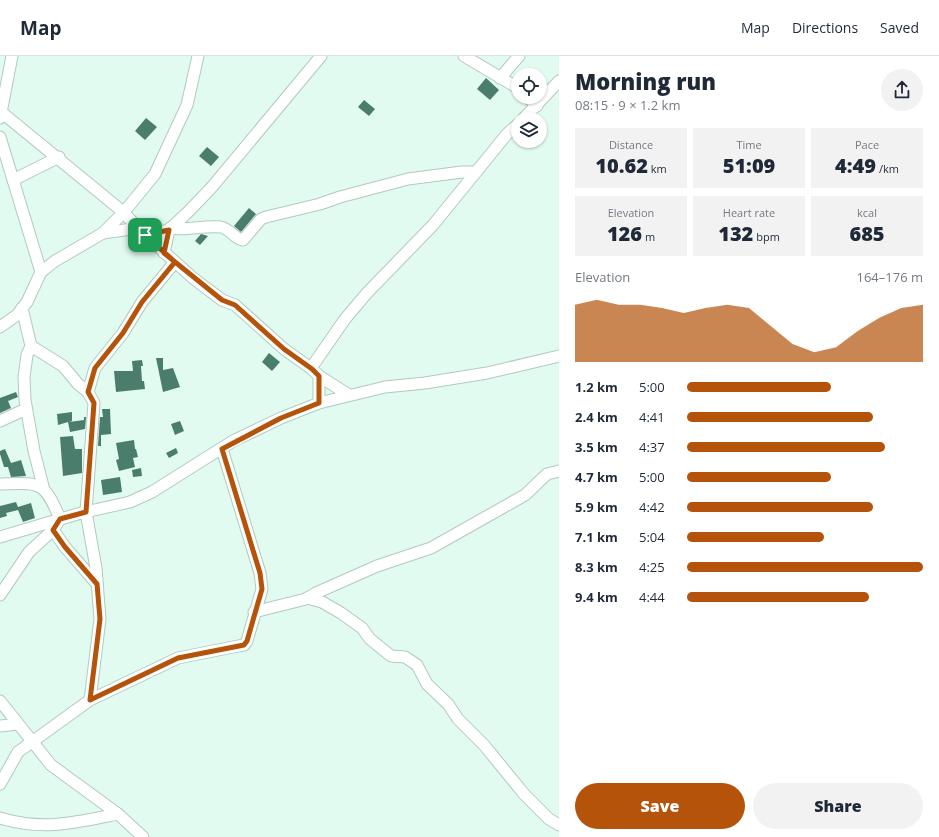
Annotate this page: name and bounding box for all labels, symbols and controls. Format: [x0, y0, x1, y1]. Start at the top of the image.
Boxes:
text: Map [20, 15, 61, 41]
text: Map [741, 18, 770, 37]
text: Directions [792, 18, 858, 37]
text: Saved [880, 18, 919, 37]
text: Morning run [575, 66, 716, 96]
map controls [511, 68, 547, 148]
button: locate [511, 68, 547, 104]
button: share [881, 69, 923, 111]
text: 08:15 · 9 × 1.2 km [575, 96, 680, 114]
button: layers [511, 112, 547, 148]
text: Distance [609, 137, 653, 152]
text: Time [736, 137, 762, 152]
text: Pace [855, 137, 879, 152]
text: 10.62 [595, 152, 648, 179]
text: 51:09 [723, 152, 775, 179]
text: 4:49 [835, 152, 876, 179]
text: km [648, 161, 667, 176]
text: /km [876, 161, 899, 176]
text: Elevation [608, 205, 654, 220]
text: Heart rate [723, 205, 775, 220]
text: kcal [857, 205, 877, 220]
pin [128, 218, 162, 252]
text: 126 [607, 220, 642, 247]
text: 132 [718, 220, 753, 247]
text: 685 [849, 220, 885, 247]
icon: arrive [134, 224, 156, 246]
text: m [642, 229, 655, 244]
text: bpm [753, 229, 780, 244]
text: Elevation [575, 268, 630, 286]
text: 164–176 m [856, 268, 923, 286]
text: 1.2 km [575, 378, 618, 396]
text: 5:00 [639, 378, 665, 396]
text: 2.4 km [575, 408, 618, 426]
text: 4:41 [639, 408, 665, 426]
text: 3.5 km [575, 438, 618, 456]
text: 4:37 [639, 438, 665, 456]
text: 4.7 km [575, 468, 618, 486]
text: 5:00 [639, 468, 665, 486]
text: 5.9 km [575, 498, 618, 516]
text: 4:42 [639, 498, 665, 516]
text: 7.1 km [575, 528, 618, 546]
text: 5:04 [639, 528, 665, 546]
text: 8.3 km [575, 558, 618, 576]
text: 4:25 [639, 558, 665, 576]
text: 9.4 km [575, 588, 618, 606]
text: 4:44 [639, 588, 665, 606]
button: Save [575, 783, 745, 829]
button: Share [753, 783, 923, 829]

